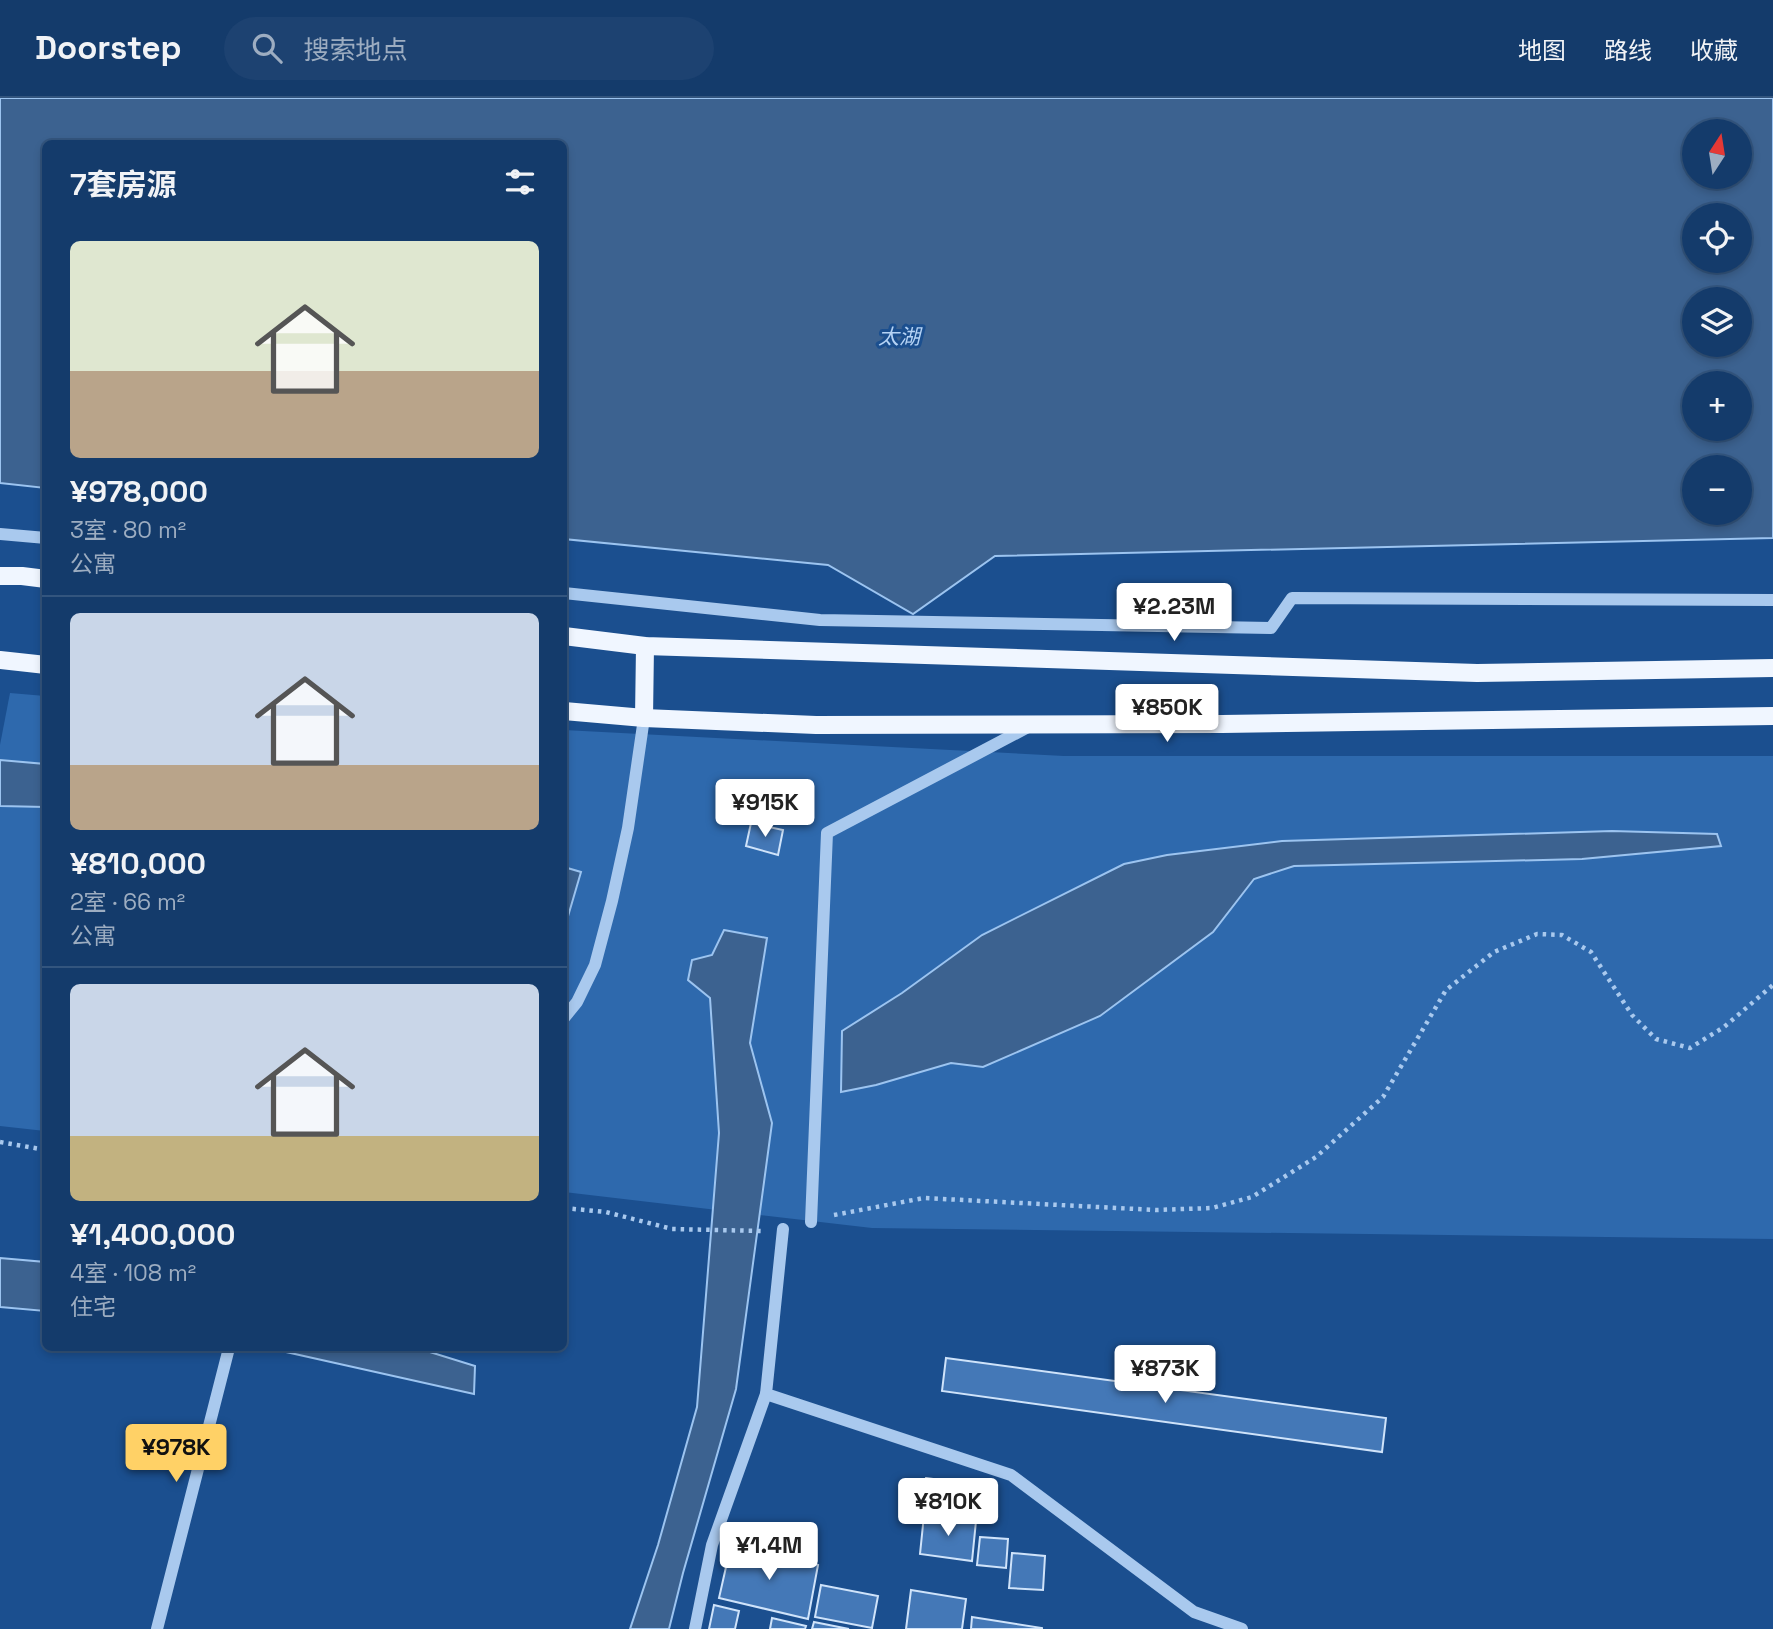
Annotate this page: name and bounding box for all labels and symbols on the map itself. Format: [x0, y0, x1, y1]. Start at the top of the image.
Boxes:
north arrow [1682, 119, 1752, 189]
water label: 太湖 [878, 323, 923, 350]
pin: ¥2.23M [1117, 584, 1231, 643]
pin: ¥850K [1118, 684, 1216, 744]
pin: ¥915K [716, 780, 814, 839]
pin: ¥873K [1116, 1346, 1214, 1405]
pin: ¥978K [127, 1424, 225, 1484]
pin: ¥810K [899, 1478, 997, 1538]
pin: ¥1.4M [720, 1522, 818, 1582]

